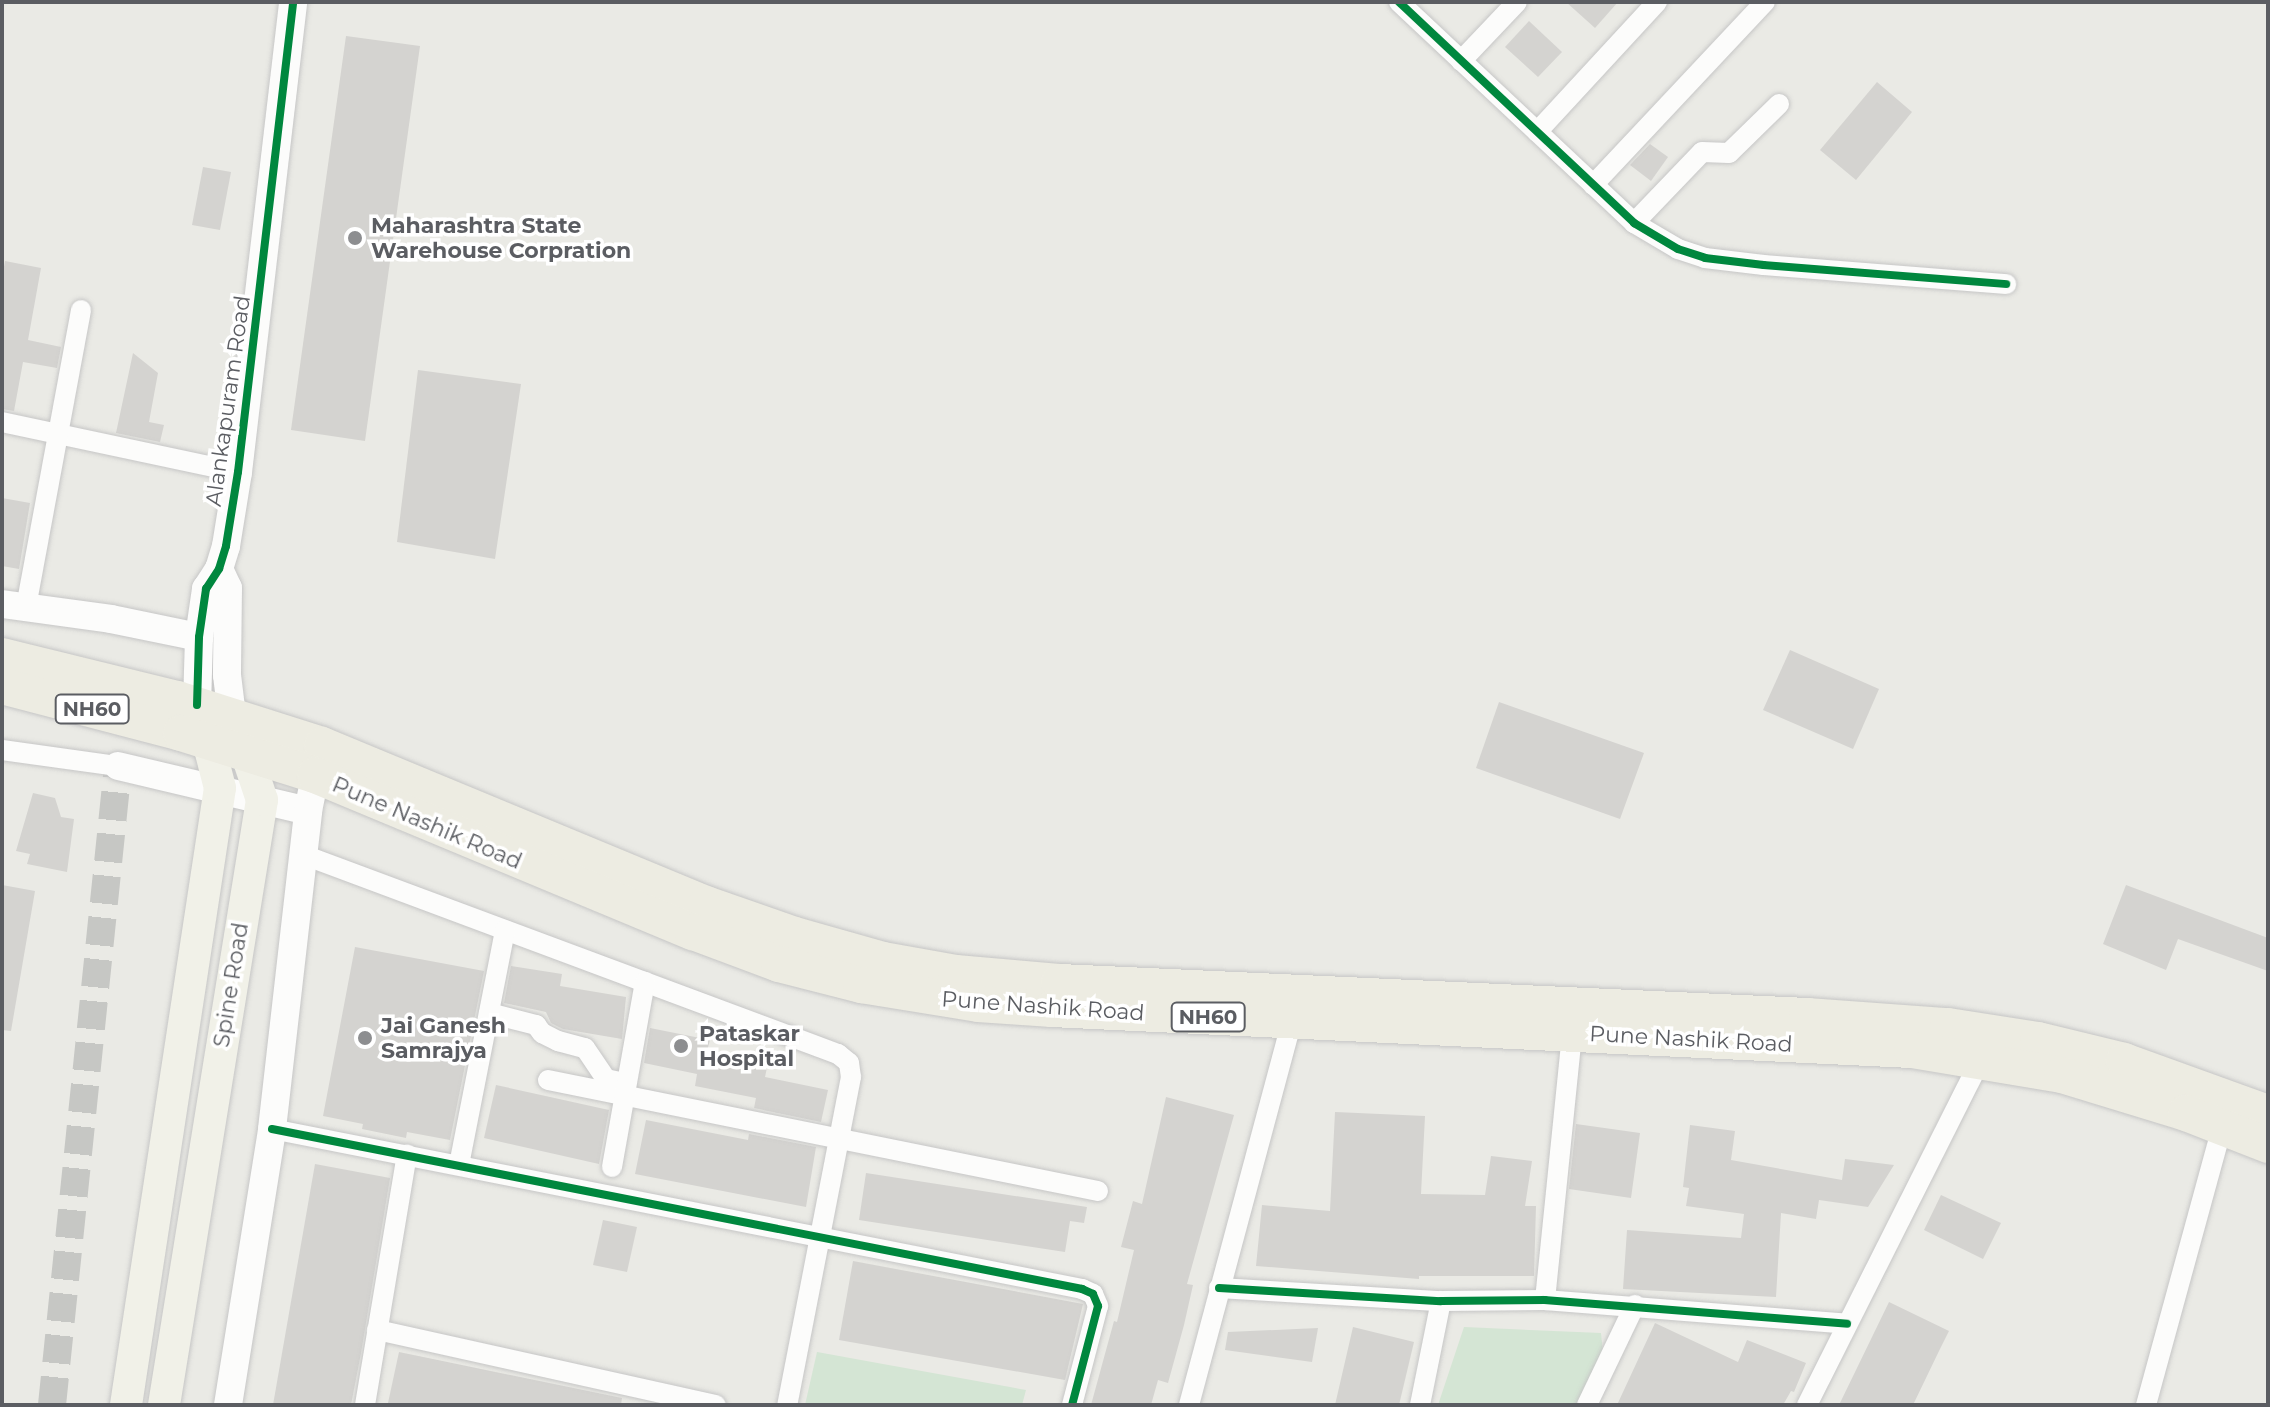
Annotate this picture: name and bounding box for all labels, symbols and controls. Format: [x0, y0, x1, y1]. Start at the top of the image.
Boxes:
place label: Maharashtra State Warehouse Corpration [371, 212, 631, 264]
marker: Maharashtra State Warehouse Corpration [346, 229, 364, 247]
street label: Alankapuram Road [200, 294, 256, 508]
road number: NH60 [54, 693, 130, 725]
street label: Pune Nashik Road [328, 771, 526, 875]
street label: Spine Road [208, 921, 254, 1049]
street label: Pune Nashik Road [941, 986, 1145, 1026]
road number: NH60 [1170, 1001, 1246, 1033]
place label: Jai Ganesh Samrajya [381, 1012, 506, 1064]
place label: Pataskar Hospital [699, 1020, 800, 1072]
street label: Pune Nashik Road [1589, 1020, 1793, 1058]
marker: Jai Ganesh Samrajya [356, 1029, 374, 1047]
marker: Pataskar Hospital [670, 1035, 692, 1057]

